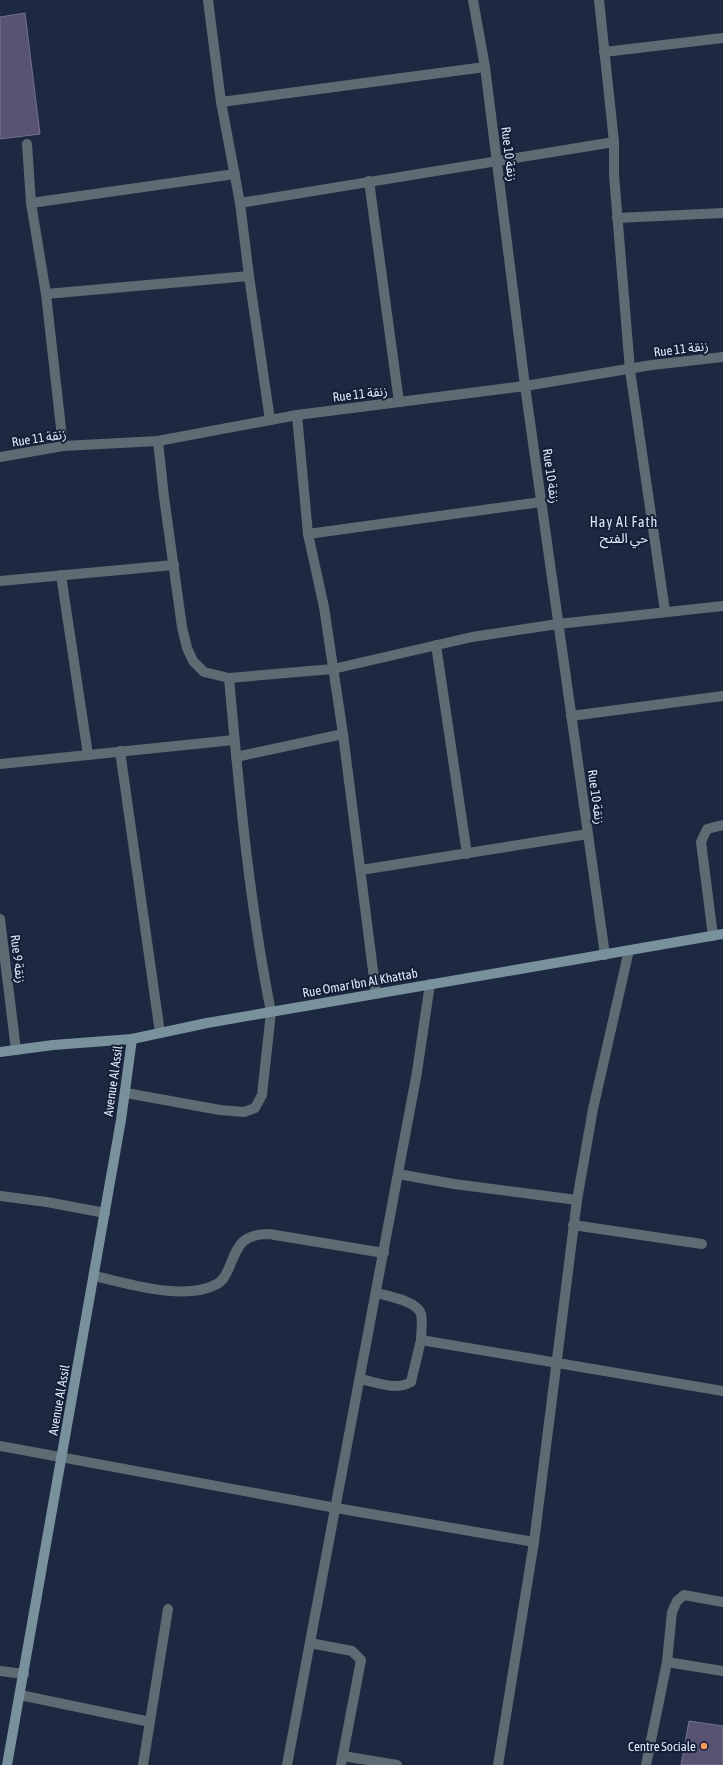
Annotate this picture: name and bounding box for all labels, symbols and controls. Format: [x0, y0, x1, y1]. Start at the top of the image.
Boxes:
street label: Rue 10 زنقة [498, 126, 520, 182]
street label: Rue 11 زنقة [653, 338, 709, 360]
street label: Rue 11 زنقة [332, 383, 388, 405]
street label: Rue 11 زنقة [11, 426, 67, 450]
street label: Rue 10 زنقة [540, 448, 562, 504]
district label: Hay Al Fath حي الفتح [590, 514, 658, 549]
street label: Rue 10 زنقة [585, 769, 607, 825]
street label: Rue 9 زنقة [8, 934, 28, 984]
street label: Rue Omar Ibn Al Khattab [301, 965, 419, 1001]
street label: Avenue Al Assil [101, 1044, 125, 1117]
street label: Avenue Al Assil [45, 1363, 73, 1436]
place label: Centre Sociale [628, 1739, 696, 1754]
marker: Centre Sociale [699, 1741, 709, 1751]

